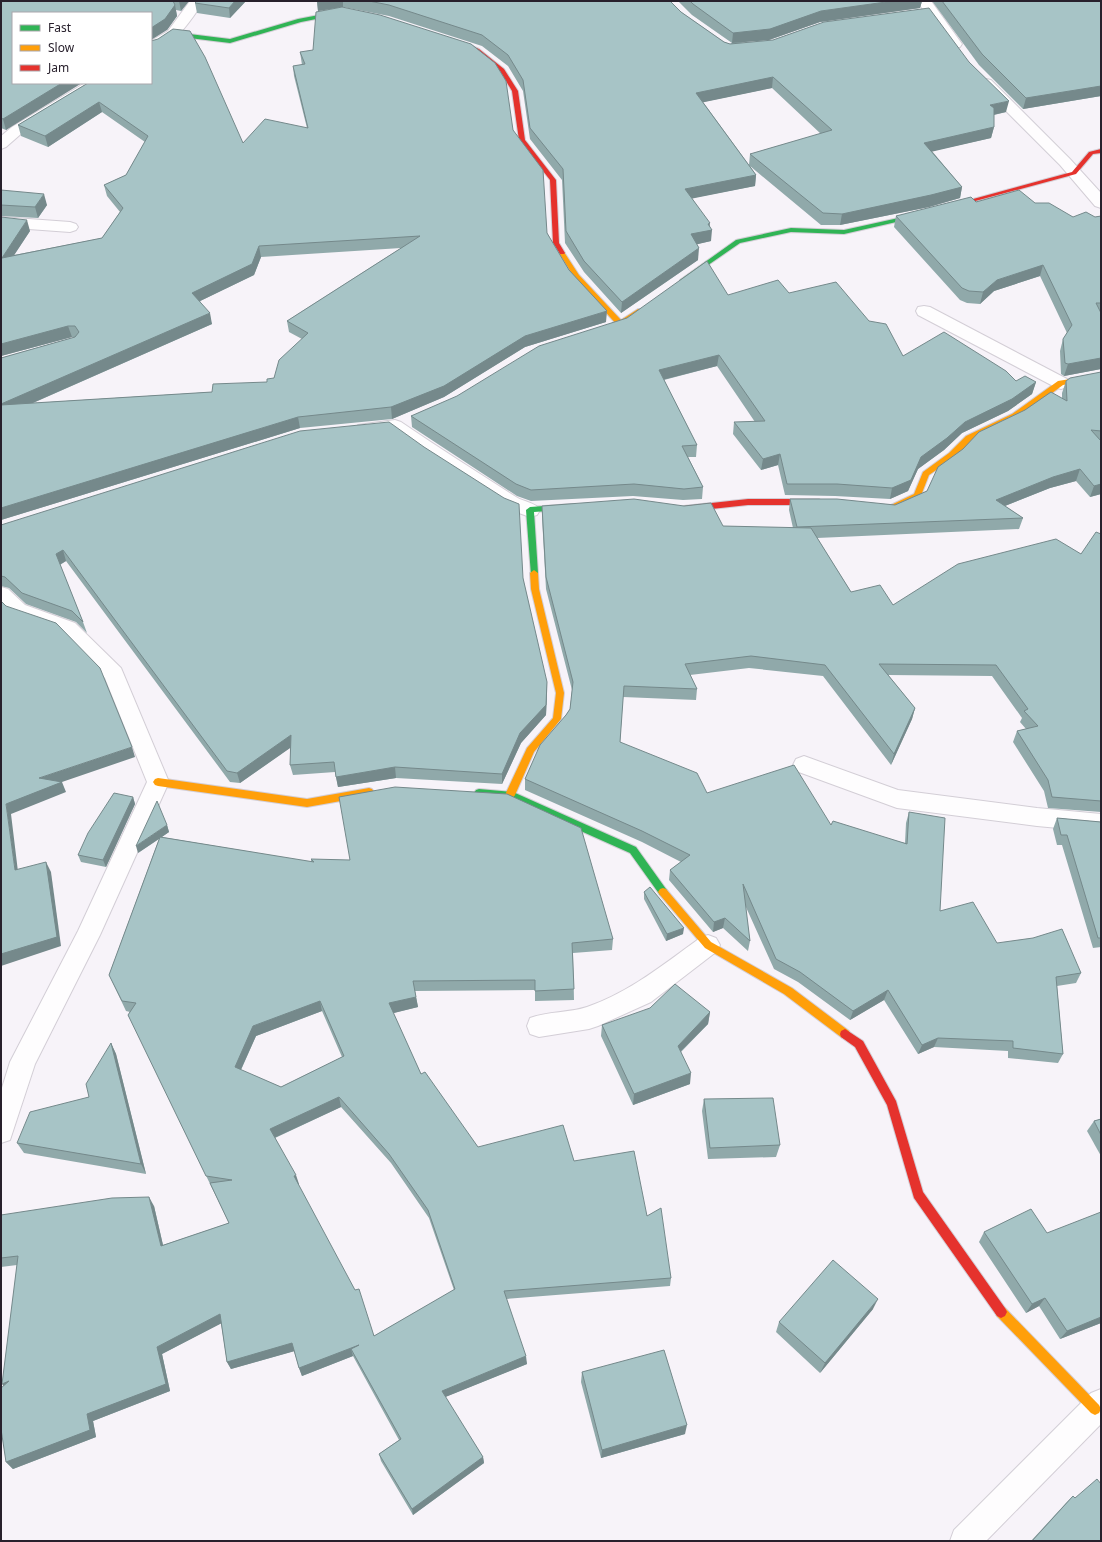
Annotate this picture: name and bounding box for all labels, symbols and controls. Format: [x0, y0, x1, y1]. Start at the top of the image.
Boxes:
legend [12, 12, 152, 84]
text: Fast [48, 19, 72, 36]
text: Slow [48, 39, 75, 56]
text: Jam [47, 59, 69, 76]

